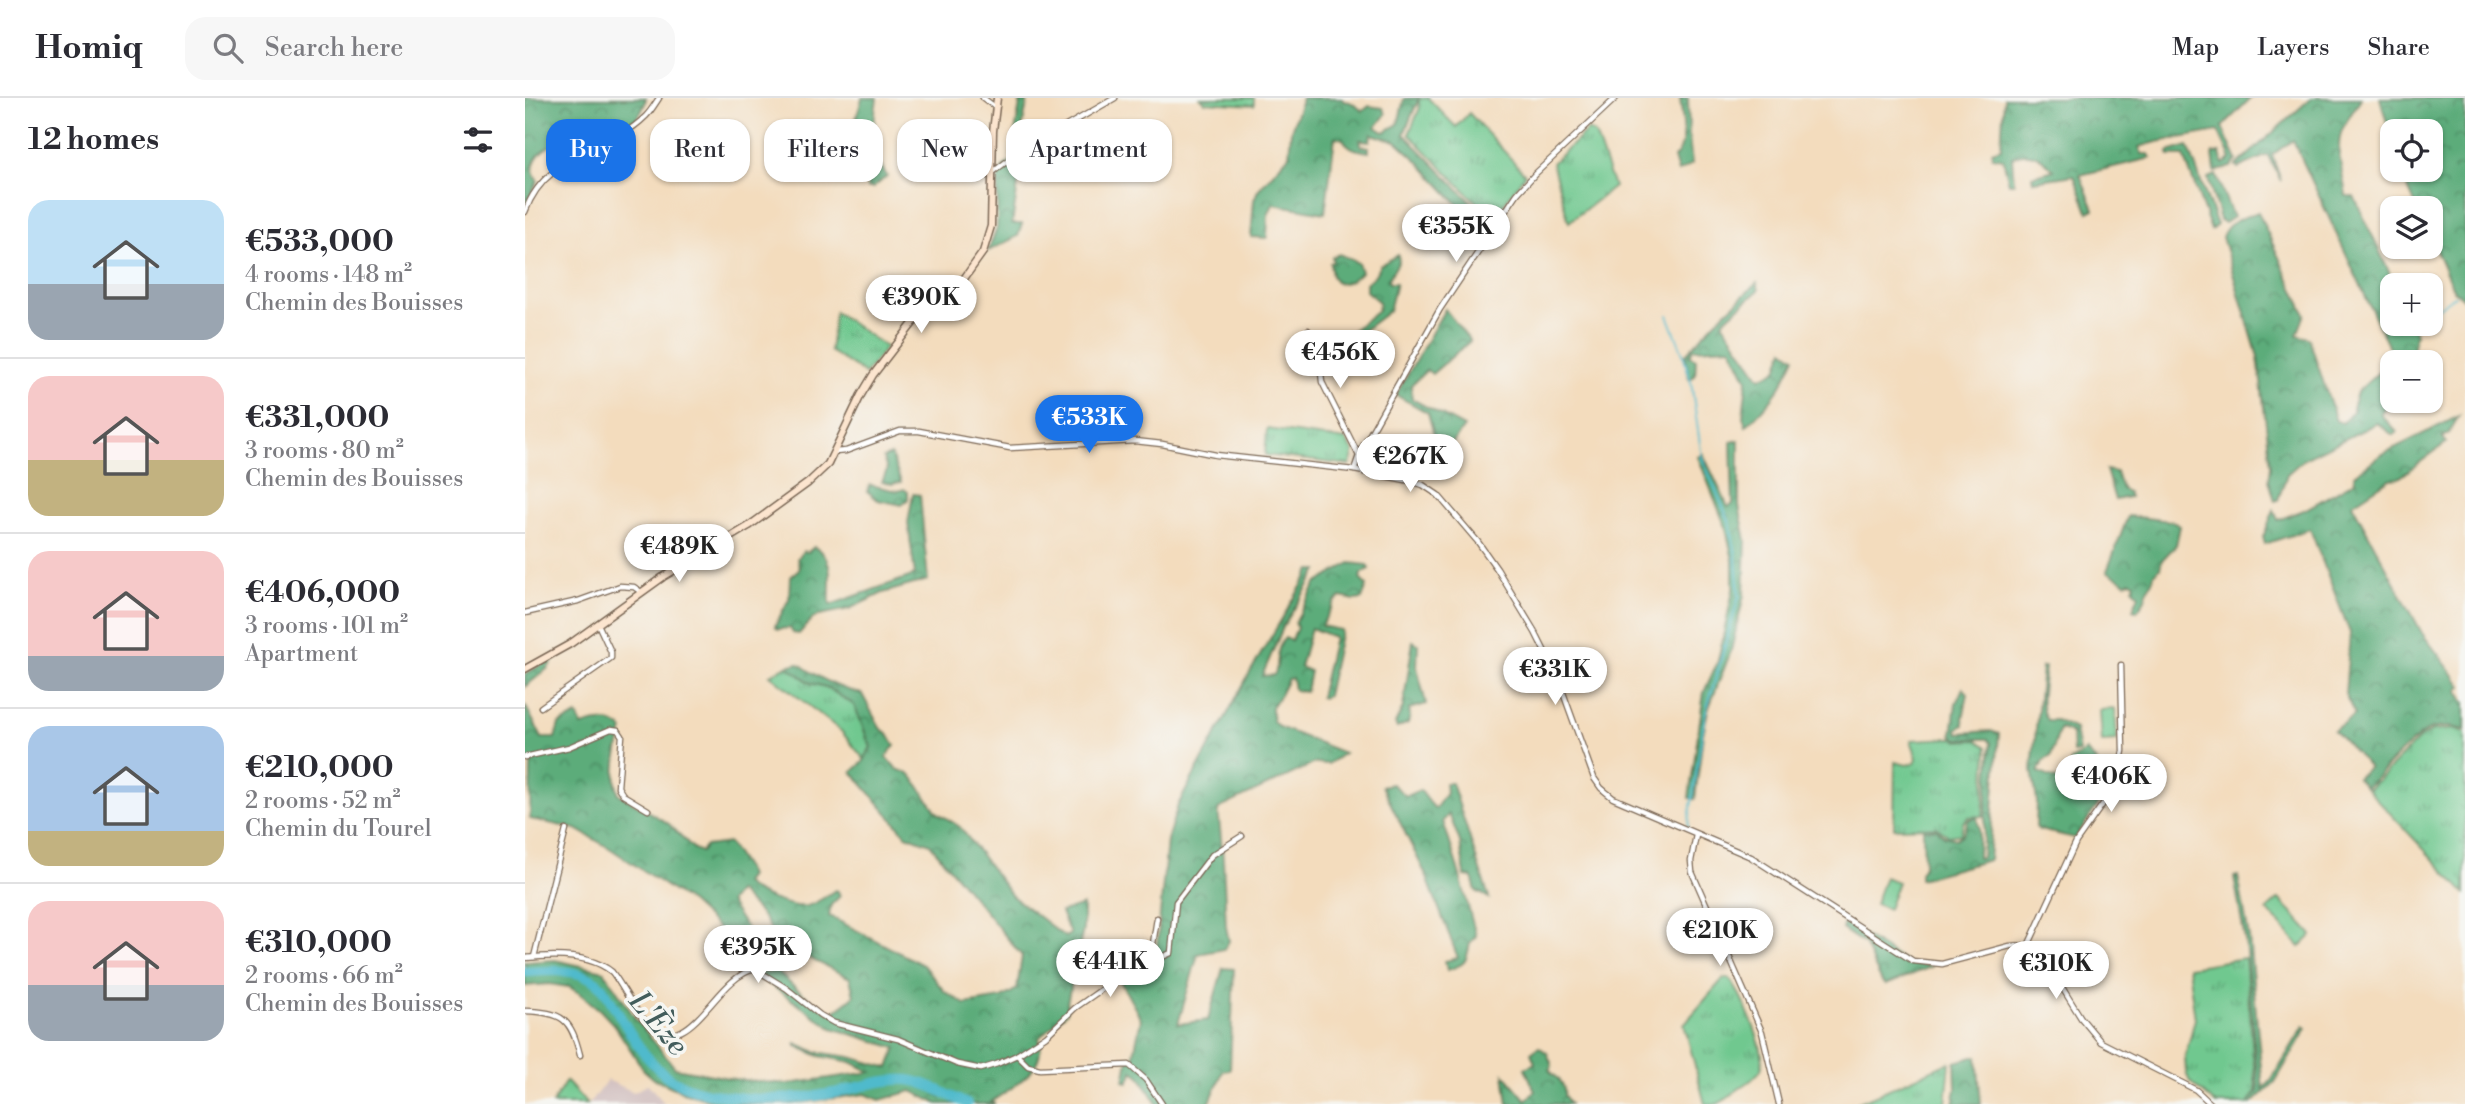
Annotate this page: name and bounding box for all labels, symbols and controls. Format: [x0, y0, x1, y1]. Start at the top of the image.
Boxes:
search box [185, 17, 675, 80]
text: Homiq [35, 28, 143, 69]
icon: search [209, 29, 247, 67]
text: Search here [265, 32, 403, 64]
text: Map [2172, 33, 2219, 63]
text: Layers [2257, 33, 2329, 63]
text: Share [2367, 33, 2430, 63]
chip: Buy [546, 119, 636, 182]
chip: Rent [650, 119, 750, 182]
chip: Filters [764, 119, 883, 182]
chip: New [897, 119, 992, 182]
chip: Apartment [1006, 119, 1172, 182]
map controls [2380, 119, 2443, 413]
button: locate [2380, 119, 2443, 182]
text: 12 homes [28, 121, 159, 159]
icon: filters [459, 121, 497, 159]
button: layers [2380, 196, 2443, 259]
pin: €355K [1407, 204, 1505, 264]
text: €355K [1418, 213, 1494, 241]
text: €533,000 [245, 223, 394, 261]
icon: home [84, 228, 168, 312]
text: 4 rooms · 148 m² [245, 261, 412, 289]
button: + [2380, 273, 2443, 336]
pin: €390K [872, 275, 970, 335]
text: €390K [882, 284, 960, 312]
text: Chemin des Bouisses [245, 289, 463, 317]
pin: €456K [1291, 330, 1389, 390]
text: €456K [1301, 339, 1379, 367]
button: − [2380, 350, 2443, 413]
pin: €533K [1040, 396, 1138, 455]
text: €331,000 [245, 399, 389, 437]
icon: home [84, 404, 168, 488]
text: €533K [1051, 404, 1127, 432]
pin: €267K [1361, 434, 1459, 494]
text: 3 rooms · 80 m² [245, 437, 404, 465]
text: €267K [1373, 443, 1447, 471]
text: Chemin des Bouisses [245, 465, 463, 493]
pin: €489K [630, 524, 728, 584]
text: €489K [640, 533, 718, 561]
text: €406,000 [245, 574, 400, 612]
icon: home [84, 579, 168, 663]
text: 3 rooms · 101 m² [245, 612, 408, 640]
text: Apartment [245, 640, 358, 668]
pin: €331K [1506, 648, 1604, 707]
text: €331K [1519, 656, 1591, 684]
text: €210,000 [245, 749, 394, 787]
icon: home [84, 754, 168, 838]
pin: €406K [2062, 754, 2160, 814]
text: €406K [2071, 763, 2151, 791]
text: 2 rooms · 52 m² [245, 787, 401, 815]
text: Chemin du Tourel [245, 815, 432, 843]
pin: €210K [1671, 908, 1769, 968]
text: €210K [1682, 917, 1758, 945]
text: €310,000 [245, 924, 392, 962]
pin: €395K [709, 926, 807, 985]
icon: home [84, 929, 168, 1013]
text: €395K [720, 934, 796, 962]
pin: €441K [1061, 940, 1159, 999]
pin: €310K [2007, 942, 2105, 1001]
text: €441K [1072, 948, 1148, 976]
text: €310K [2019, 950, 2093, 978]
text: 2 rooms · 66 m² [245, 962, 403, 990]
water label: L'Èze [620, 982, 698, 1064]
text: Chemin des Bouisses [245, 990, 463, 1018]

